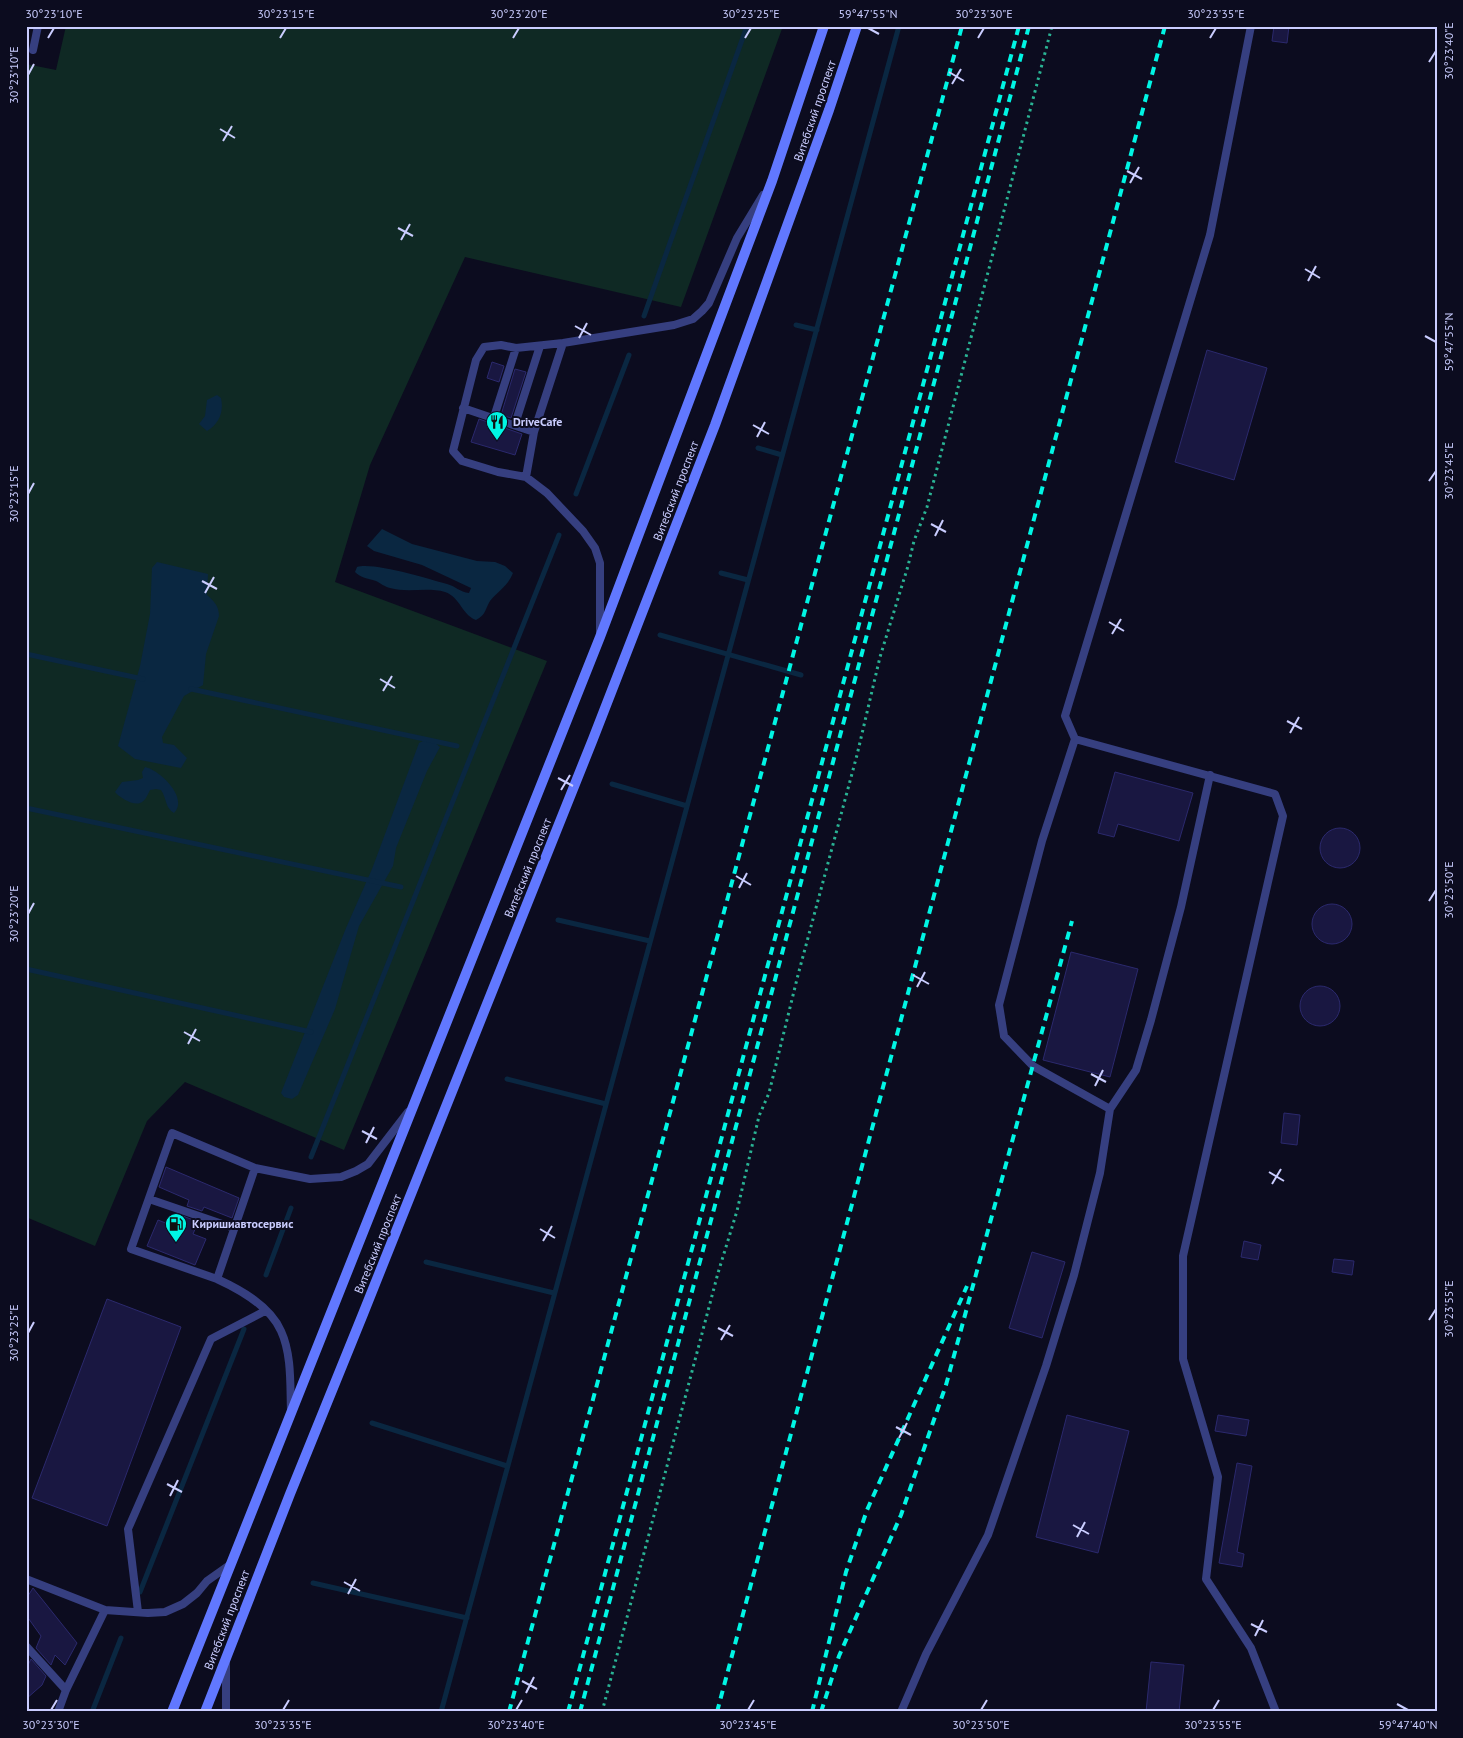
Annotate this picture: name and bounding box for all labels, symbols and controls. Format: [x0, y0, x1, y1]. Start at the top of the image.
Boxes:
text: 30°23'10"E [25, 6, 83, 21]
text: 30°23'15"E [257, 6, 315, 21]
text: 30°23'20"E [490, 6, 548, 21]
text: 30°23'25"E [722, 6, 780, 21]
text: 59°47'55"N [838, 6, 898, 21]
text: 30°23'30"E [955, 6, 1013, 21]
text: 30°23'35"E [1187, 6, 1245, 21]
text: 30°23'40"E [1441, 22, 1456, 80]
text: 30°23'10"E [6, 46, 21, 104]
street label: Витебский проспект [790, 58, 839, 163]
text: 59°47'55"N [1441, 312, 1456, 372]
restaurant icon: DriveCafe [485, 410, 509, 441]
place label: DriveCafe [513, 414, 562, 429]
street label: Витебский проспект [650, 438, 702, 543]
text: 30°23'45"E [1441, 442, 1456, 500]
text: 30°23'15"E [6, 465, 21, 523]
street label: Витебский проспект [501, 816, 554, 920]
text: 30°23'50"E [1441, 861, 1456, 919]
text: 30°23'20"E [6, 885, 21, 943]
street label: Витебский проспект [351, 1192, 404, 1296]
fuel station icon: Киришиавтосервис [164, 1212, 188, 1243]
place label: Киришиавтосервис [192, 1216, 293, 1231]
text: 30°23'55"E [1441, 1280, 1456, 1338]
text: 30°23'25"E [6, 1304, 21, 1362]
street label: Витебский проспект [201, 1567, 253, 1672]
text: 30°23'30"E [22, 1717, 80, 1732]
text: 30°23'35"E [254, 1717, 312, 1732]
text: 30°23'40"E [487, 1717, 545, 1732]
text: 30°23'45"E [719, 1717, 777, 1732]
text: 30°23'50"E [952, 1717, 1010, 1732]
text: 30°23'55"E [1184, 1717, 1242, 1732]
text: 59°47'40"N [1378, 1717, 1438, 1732]

